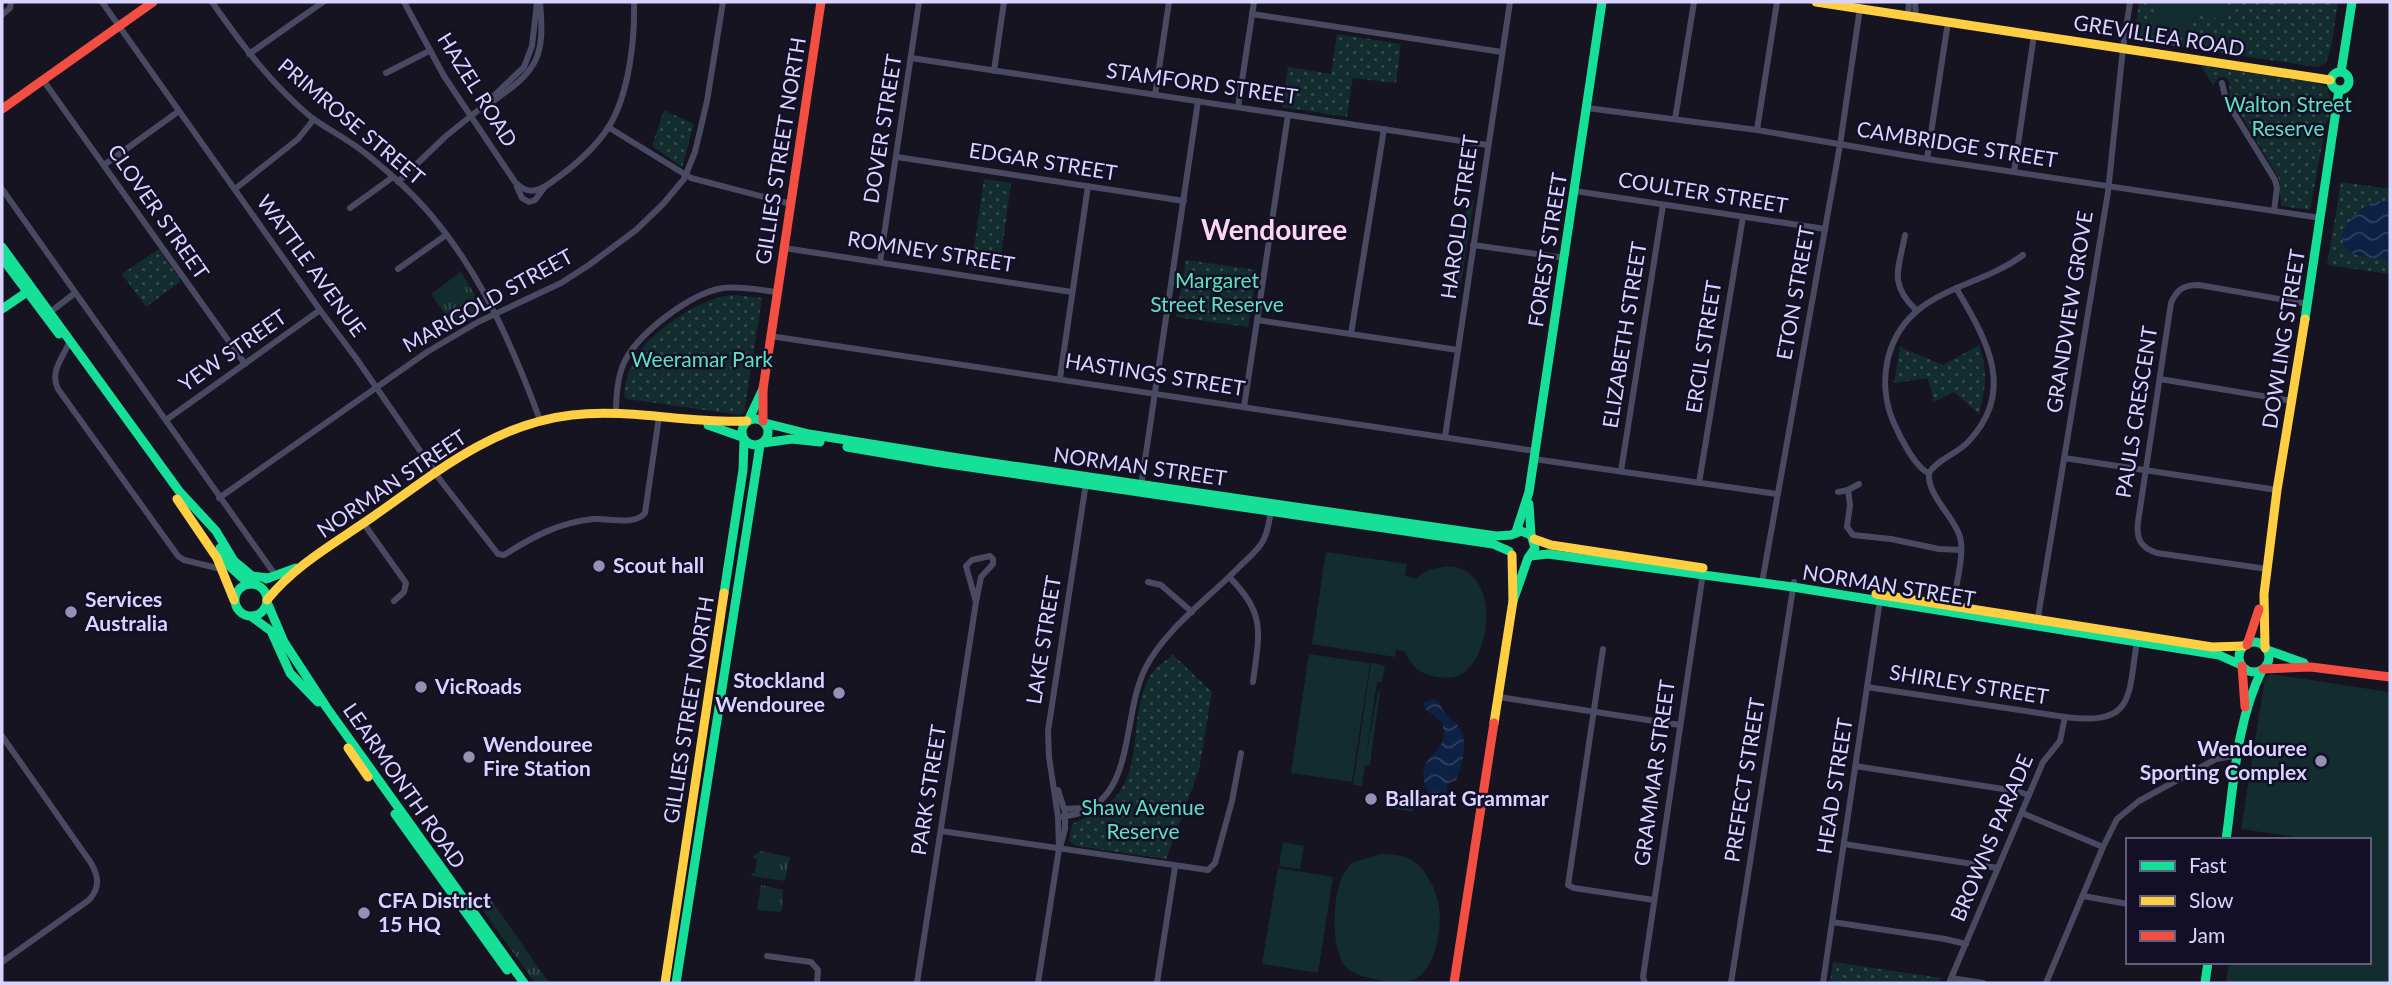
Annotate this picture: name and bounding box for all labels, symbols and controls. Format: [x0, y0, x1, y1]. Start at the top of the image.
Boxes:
street label: GREVILLEA ROAD [2072, 9, 2247, 60]
street label: HAZEL ROAD [433, 27, 523, 151]
street label: GILLIES STREET NORTH [749, 35, 810, 266]
street label: PRIMROSE STREET [274, 52, 431, 190]
street label: DOVER STREET [857, 52, 906, 205]
street label: STAMFORD STREET [1105, 57, 1300, 108]
park label: Walton Street Reserve [2224, 91, 2352, 140]
street label: CAMBRIDGE STREET [1855, 115, 2060, 172]
street label: HAROLD STREET [1435, 132, 1483, 301]
street label: EDGAR STREET [967, 136, 1120, 185]
street label: CLOVER STREET [103, 139, 215, 284]
street label: COULTER STREET [1617, 166, 1790, 217]
street label: FOREST STREET [1522, 170, 1571, 329]
street label: WATTLE AVENUE [252, 189, 372, 341]
street label: GRANDVIEW GROVE [2040, 209, 2097, 415]
district label: Wendouree [1201, 212, 1347, 246]
street label: ETON STREET [1770, 223, 1819, 362]
street label: ROMNEY STREET [846, 225, 1017, 276]
street label: ELIZABETH STREET [1596, 239, 1651, 430]
street label: MARIGOLD STREET [398, 242, 577, 357]
street label: DOWLING STREET [2256, 247, 2309, 430]
park label: Margaret Street Reserve [1150, 267, 1284, 316]
street label: ERCIL STREET [1680, 278, 1725, 415]
street label: YEW STREET [173, 303, 291, 396]
street label: PAULS CRESCENT [2110, 323, 2162, 500]
park label: Weeramar Park [631, 346, 773, 371]
street label: HASTINGS STREET [1064, 347, 1247, 400]
street label: NORMAN STREET [312, 423, 471, 542]
street label: NORMAN STREET [1052, 441, 1229, 490]
place label: Scout hall [613, 552, 704, 577]
marker: Scout hall [591, 558, 607, 574]
street label: NORMAN STREET [1801, 559, 1978, 611]
street label: LAKE STREET [1020, 573, 1065, 706]
place label: Services Australia [84, 586, 168, 635]
street label: GILLIES STREET NORTH [657, 594, 718, 825]
marker: Services Australia [63, 604, 79, 620]
street label: SHIRLEY STREET [1888, 659, 2051, 709]
place label: Stockland Wendouree [715, 667, 825, 716]
place label: VicRoads [434, 673, 522, 698]
street label: GRAMMAR STREET [1628, 677, 1679, 868]
marker: VicRoads [413, 679, 429, 695]
marker: Stockland Wendouree [831, 685, 847, 701]
street label: PREFECT STREET [1718, 695, 1769, 864]
street label: LEARMONTH ROAD [339, 698, 472, 873]
street label: HEAD STREET [1810, 715, 1857, 856]
street label: PARK STREET [905, 722, 950, 857]
place label: Wendouree Fire Station [483, 731, 593, 780]
place label: Wendouree Sporting Complex [2140, 735, 2307, 784]
marker: Wendouree Fire Station [461, 749, 477, 765]
street label: BROWNS PARADE [1944, 750, 2037, 925]
marker: Wendouree Sporting Complex [2313, 753, 2329, 769]
place label: Ballarat Grammar [1385, 785, 1549, 810]
marker: Ballarat Grammar [1363, 791, 1379, 807]
park label: Shaw Avenue Reserve [1081, 794, 1205, 843]
legend [2126, 838, 2371, 964]
text: Fast [2189, 852, 2227, 877]
place label: CFA District 15 HQ [378, 887, 491, 936]
text: Slow [2189, 887, 2234, 912]
marker: CFA District 15 HQ [356, 905, 372, 921]
text: Jam [2189, 922, 2225, 947]

